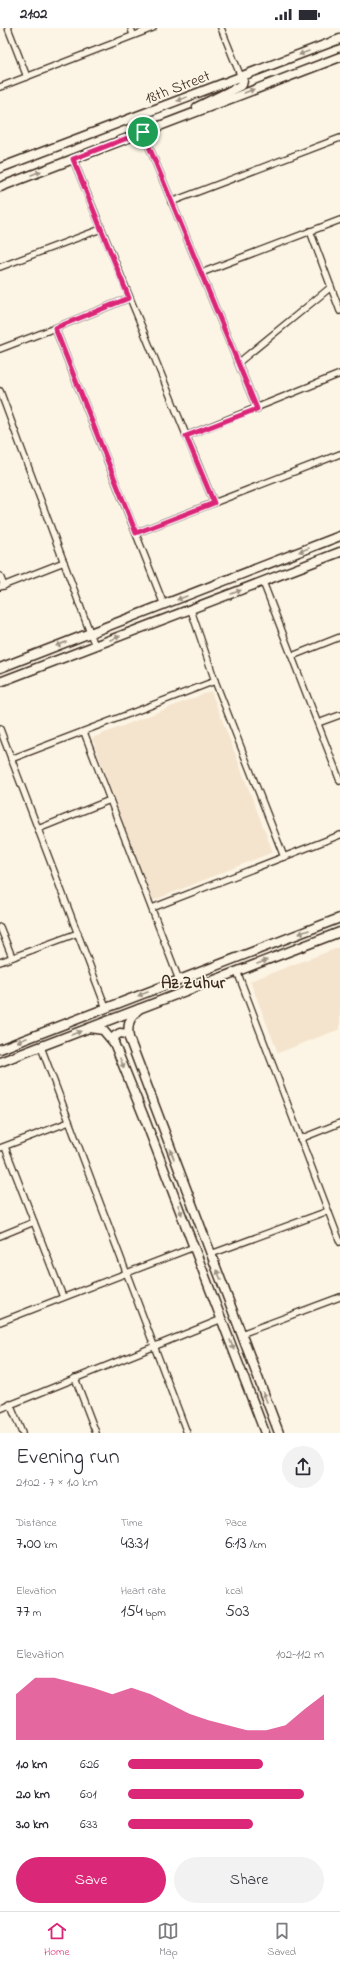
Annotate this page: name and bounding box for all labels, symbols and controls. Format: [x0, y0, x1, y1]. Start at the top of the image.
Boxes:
text: 21:02 [20, 3, 47, 25]
one-way arrow [297, 50, 309, 56]
street label: 18th Street [141, 64, 215, 111]
one-way arrow [244, 88, 256, 94]
one-way arrow [176, 97, 188, 103]
pin [126, 115, 160, 149]
icon: arrive [132, 121, 154, 143]
one-way arrow [31, 170, 43, 176]
one-way arrow [297, 548, 309, 554]
one-way arrow [231, 589, 243, 595]
one-way arrow [176, 595, 188, 601]
one-way arrow [109, 635, 121, 641]
one-way arrow [55, 642, 67, 648]
one-way arrow [297, 930, 309, 936]
one-way arrow [257, 958, 269, 964]
district label: Az Zuhur [161, 971, 226, 996]
one-way arrow [137, 991, 149, 997]
one-way arrow [70, 1030, 82, 1036]
one-way arrow [15, 1038, 27, 1044]
one-way arrow [119, 1058, 125, 1069]
one-way arrow [169, 1147, 175, 1159]
one-way arrow [178, 1205, 184, 1217]
one-way arrow [215, 1269, 221, 1281]
one-way arrow [229, 1339, 235, 1351]
one-way arrow [262, 1390, 268, 1402]
text: Evening run [16, 1442, 120, 1474]
button: share [282, 1446, 324, 1488]
text: 21:02 · 7 × 1.0 km [16, 1473, 98, 1492]
text: Distance [16, 1515, 57, 1531]
text: Time [121, 1515, 142, 1531]
text: Pace [225, 1515, 247, 1531]
text: 7.00 [16, 1531, 41, 1556]
text: 43:31 [121, 1531, 149, 1556]
text: 6:13 [225, 1531, 247, 1556]
text: km [41, 1537, 57, 1553]
text: /km [247, 1537, 266, 1553]
text: Elevation [16, 1583, 56, 1599]
text: Heart rate [121, 1583, 166, 1599]
text: kcal [225, 1583, 243, 1599]
text: 77 [16, 1599, 30, 1624]
text: 154 [121, 1599, 143, 1624]
text: 503 [225, 1599, 249, 1624]
text: m [30, 1605, 41, 1621]
text: bpm [143, 1605, 166, 1621]
text: Elevation [16, 1645, 64, 1664]
text: 102–112 m [276, 1645, 324, 1664]
text: 1.0 km [16, 1755, 47, 1774]
text: 6:26 [80, 1755, 99, 1774]
text: 2.0 km [16, 1785, 50, 1804]
text: 6:01 [80, 1785, 97, 1804]
text: 3.0 km [16, 1815, 49, 1834]
text: 6:33 [80, 1815, 98, 1834]
button: Save [16, 1857, 166, 1903]
button: Share [174, 1857, 324, 1903]
tab: Home [44, 1920, 70, 1960]
tab: Map [157, 1920, 179, 1960]
tab: Saved [267, 1920, 296, 1960]

